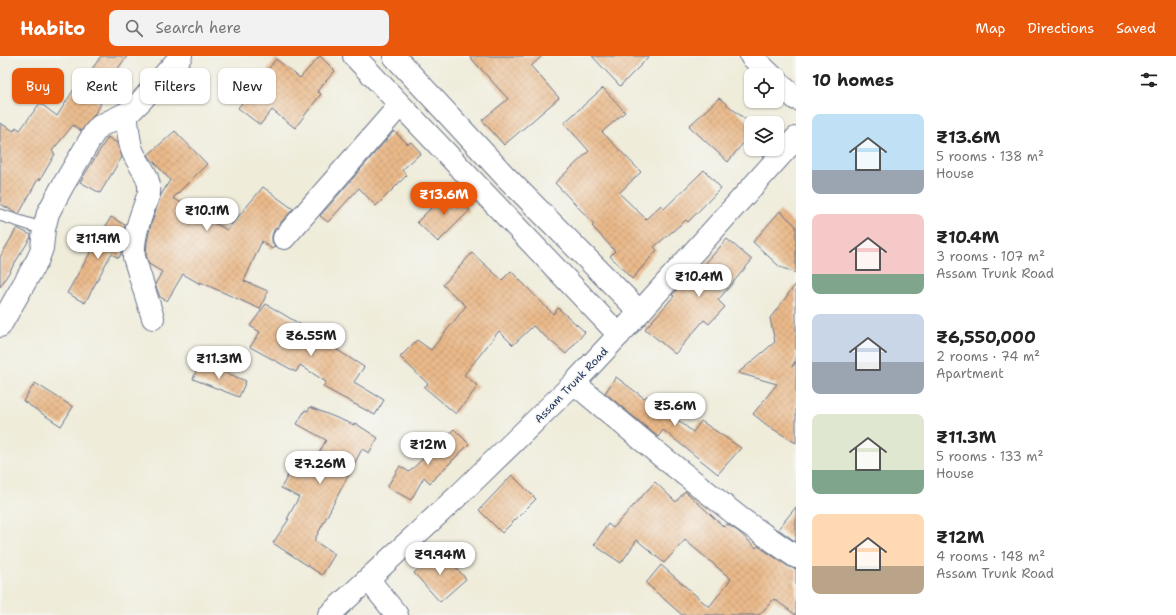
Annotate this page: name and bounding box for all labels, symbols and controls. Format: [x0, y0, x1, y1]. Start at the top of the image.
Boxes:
search box [109, 10, 389, 46]
text: Habito [20, 16, 85, 41]
icon: search [123, 17, 145, 39]
text: Search here [155, 18, 241, 38]
text: Map [976, 19, 1006, 37]
text: Directions [1028, 19, 1094, 37]
text: Saved [1116, 19, 1156, 37]
chip: Buy [12, 68, 64, 104]
chip: Rent [72, 68, 132, 104]
chip: Filters [140, 68, 210, 104]
chip: New [218, 68, 276, 104]
map controls [744, 68, 784, 156]
button: locate [744, 68, 784, 108]
text: 10 homes [812, 69, 894, 91]
icon: filters [1138, 69, 1160, 91]
button: layers [744, 116, 784, 156]
text: ₹13.6M [936, 126, 1001, 148]
icon: home [844, 130, 892, 178]
text: 5 rooms · 138 m² [936, 148, 1044, 165]
text: House [936, 165, 974, 182]
pin: ₹13.6M [411, 182, 477, 216]
text: ₹13.6M [419, 186, 469, 203]
pin: ₹10.1M [174, 198, 240, 232]
text: ₹10.1M [185, 202, 229, 219]
pin: ₹11.9M [65, 226, 131, 260]
text: ₹10.4M [936, 226, 999, 248]
text: ₹11.9M [76, 230, 120, 247]
icon: home [844, 230, 892, 278]
text: 3 rooms · 107 m² [936, 248, 1045, 265]
pin: ₹10.4M [666, 264, 732, 298]
text: Assam Trunk Road [936, 265, 1054, 282]
text: ₹10.4M [675, 268, 723, 285]
pin: ₹6.55M [278, 323, 344, 357]
text: ₹6,550,000 [936, 326, 1036, 348]
text: ₹6.55M [285, 327, 337, 344]
icon: home [844, 330, 892, 378]
street label: Assam Trunk Road [531, 344, 611, 426]
pin: ₹11.3M [186, 346, 252, 380]
text: 2 rooms · 74 m² [936, 348, 1040, 365]
text: ₹11.3M [196, 350, 242, 367]
text: Apartment [936, 365, 1004, 382]
pin: ₹5.6M [647, 393, 703, 427]
text: ₹5.6M [654, 397, 696, 414]
text: ₹11.3M [936, 426, 996, 448]
icon: home [844, 430, 892, 478]
pin: ₹12M [404, 432, 452, 466]
text: ₹12M [409, 436, 447, 453]
text: 5 rooms · 133 m² [936, 448, 1044, 465]
pin: ₹7.26M [287, 451, 353, 485]
text: ₹7.26M [294, 455, 346, 472]
text: House [936, 465, 974, 482]
text: ₹12M [936, 526, 984, 548]
icon: home [844, 530, 892, 578]
pin: ₹9.94M [407, 542, 473, 576]
text: ₹9.94M [414, 546, 466, 563]
text: 4 rooms · 148 m² [936, 548, 1045, 565]
text: Assam Trunk Road [936, 565, 1054, 582]

